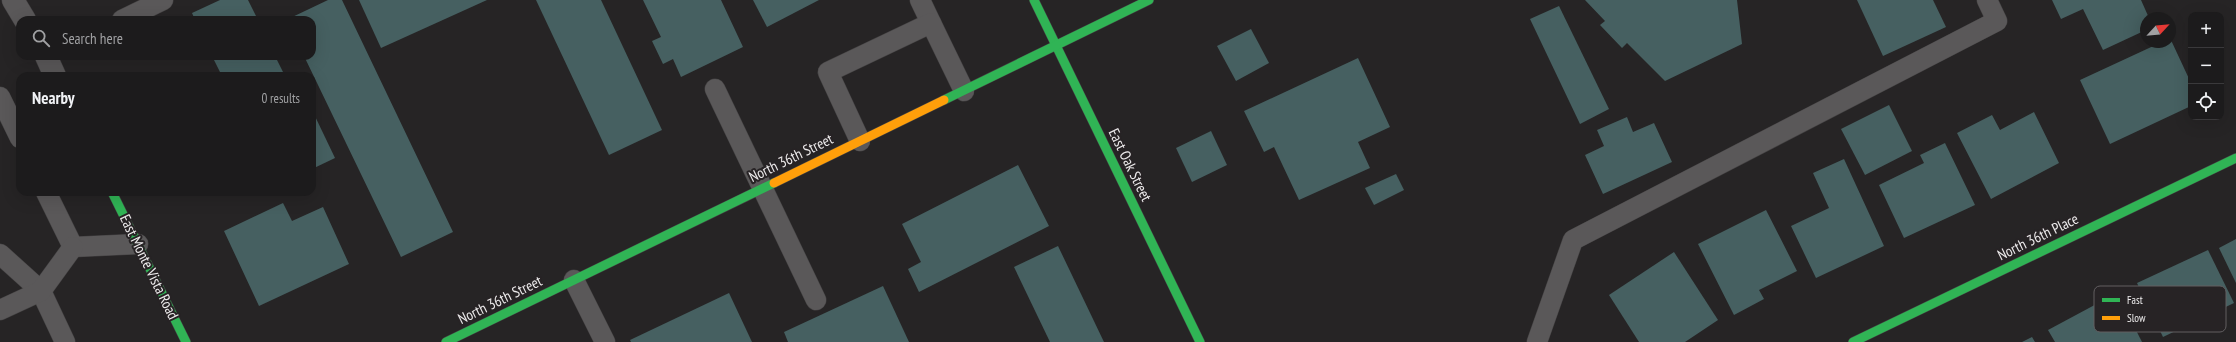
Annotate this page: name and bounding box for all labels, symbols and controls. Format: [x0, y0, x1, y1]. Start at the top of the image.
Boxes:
north arrow [2140, 12, 2176, 48]
map controls [2188, 12, 2224, 120]
button: + [2188, 12, 2224, 48]
search box [16, 16, 316, 60]
icon: search [30, 27, 52, 49]
text: Search here [62, 29, 123, 48]
button: − [2188, 48, 2224, 84]
button: locate [2188, 84, 2224, 120]
text: Nearby [32, 87, 75, 109]
text: 0 results [261, 90, 300, 107]
street label: East Oak Street [1105, 125, 1156, 204]
street label: North 36th Street [746, 129, 836, 186]
street label: North 36th Place [1994, 209, 2081, 264]
street label: East Monte Vista Road [116, 211, 183, 322]
street label: North 36th Street [455, 271, 545, 328]
legend [2094, 286, 2226, 332]
text: Fast [2127, 293, 2143, 307]
text: Slow [2127, 311, 2146, 325]

